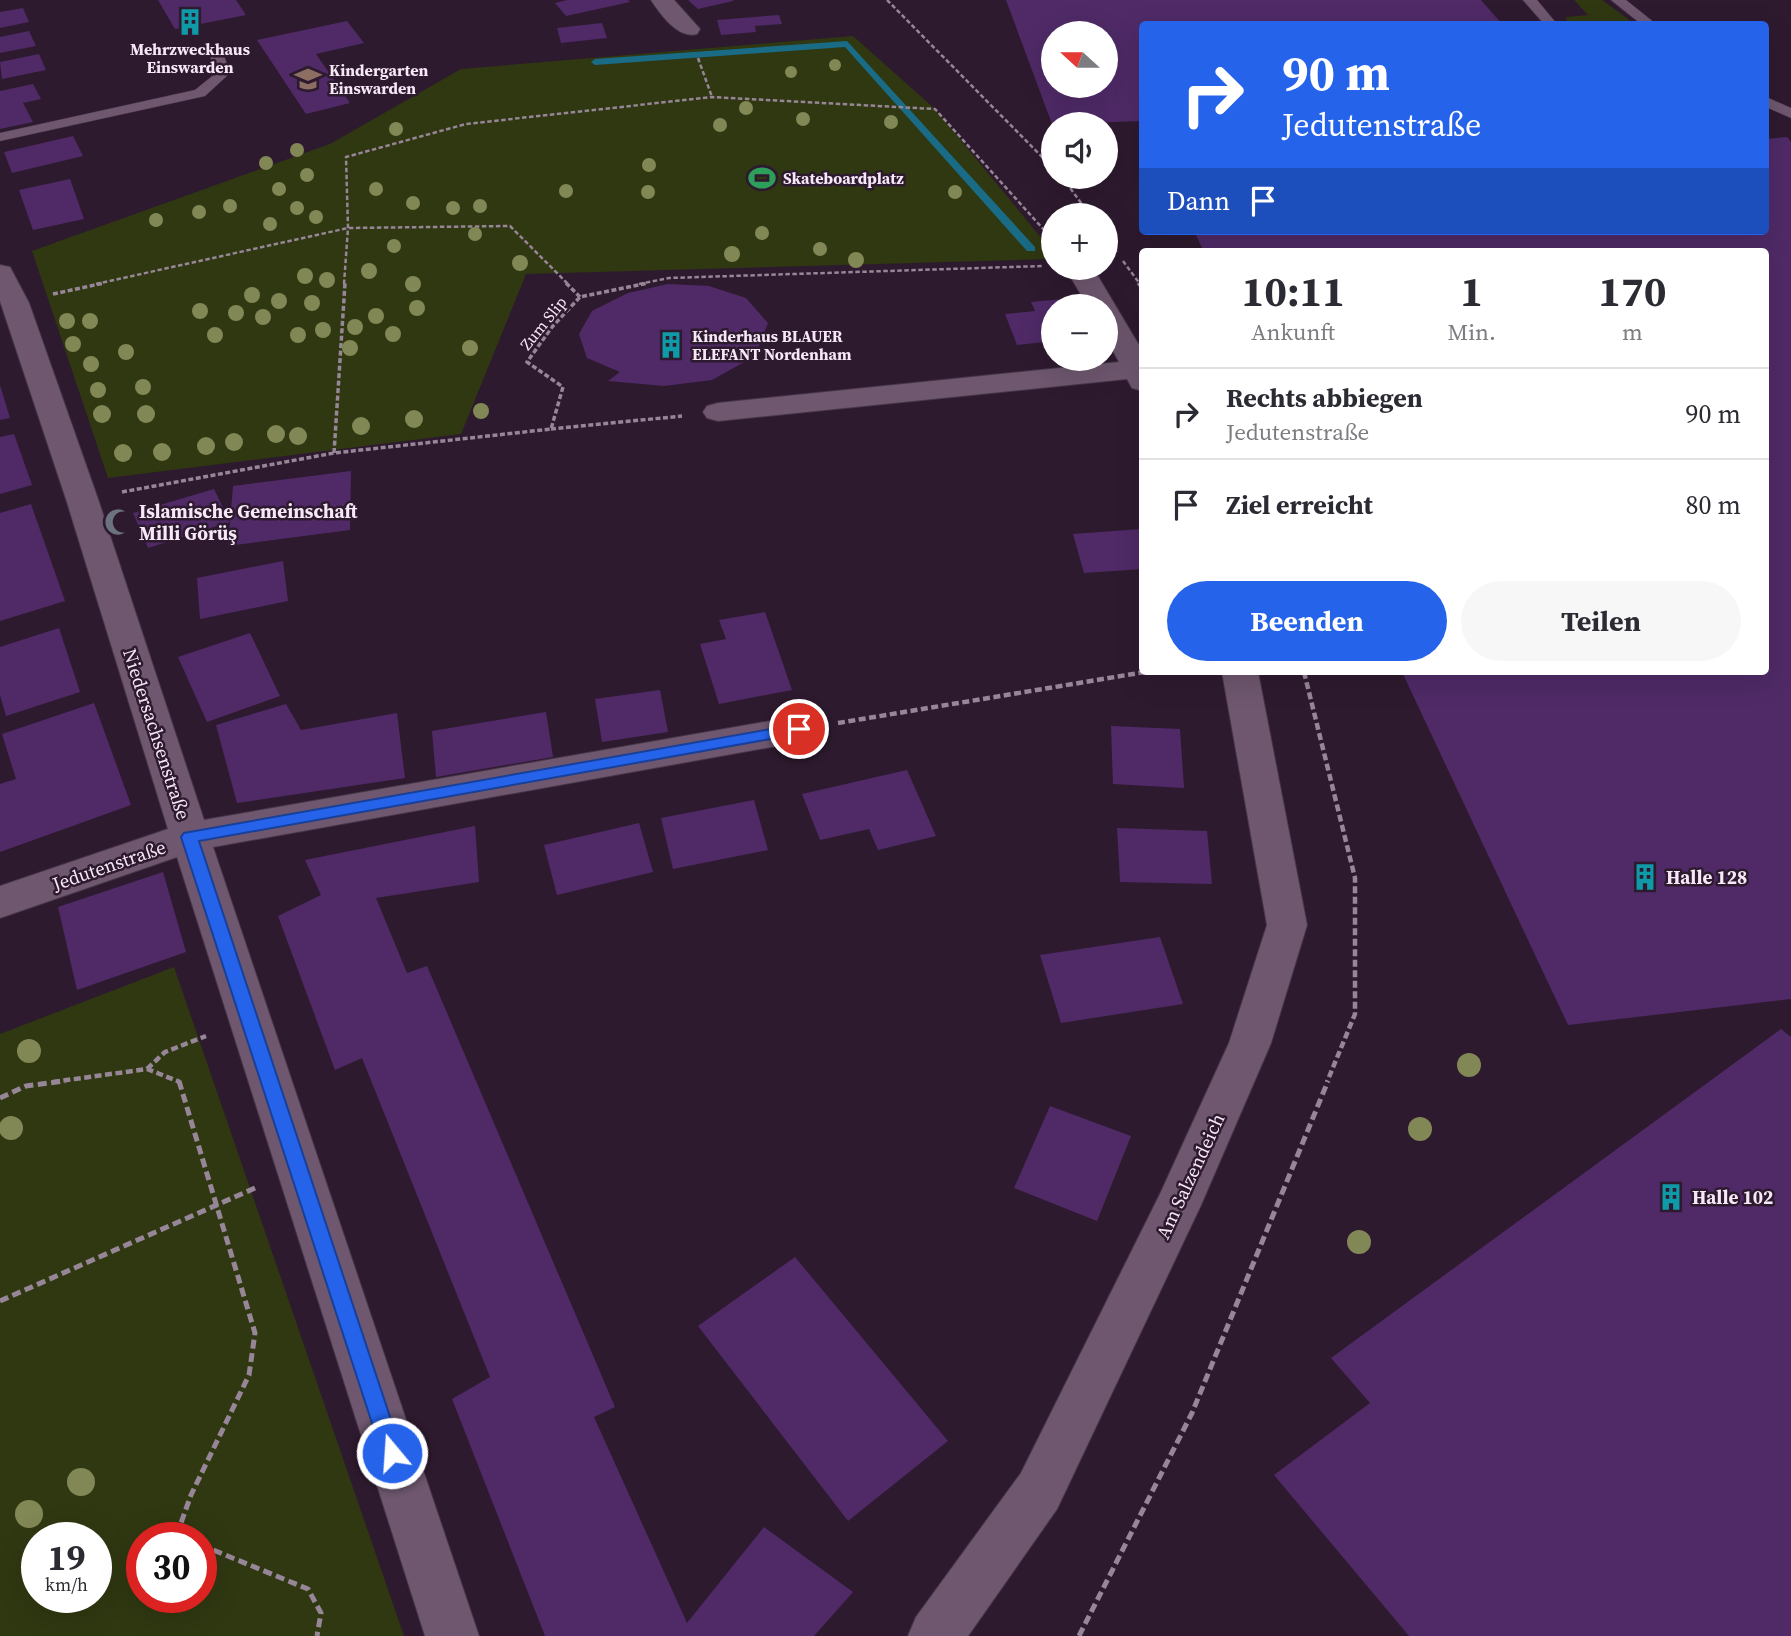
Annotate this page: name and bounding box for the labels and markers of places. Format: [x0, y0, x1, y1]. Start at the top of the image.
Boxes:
building icon: Mehrzweckhaus Einswarden [175, 7, 205, 37]
place label: Mehrzweckhaus Einswarden [130, 38, 250, 78]
place label: Kindergarten Einswarden [329, 59, 428, 99]
school or university icon: Kindergarten Einswarden [293, 64, 323, 94]
sports icon: Skateboardplatz [747, 163, 777, 193]
place label: Skateboardplatz [783, 167, 904, 189]
place label: Kinderhaus BLAUER ELEFANT Nordenham [692, 325, 852, 365]
building icon: Kinderhaus BLAUER ELEFANT Nordenham [656, 330, 686, 360]
place label: Islamische Gemeinschaft Milli Görüş [139, 498, 358, 546]
mosque icon: Islamische Gemeinschaft Milli Görüş [103, 507, 133, 537]
pin [769, 699, 829, 759]
building icon: Halle 128 [1630, 862, 1660, 892]
place label: Halle 128 [1666, 864, 1747, 890]
building icon: Halle 102 [1656, 1182, 1686, 1212]
place label: Halle 102 [1692, 1184, 1773, 1210]

